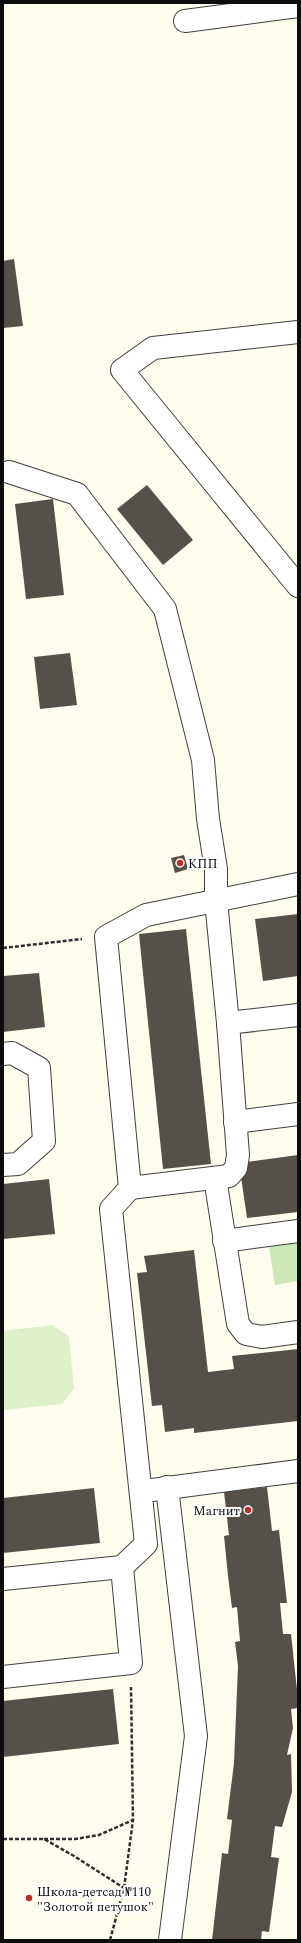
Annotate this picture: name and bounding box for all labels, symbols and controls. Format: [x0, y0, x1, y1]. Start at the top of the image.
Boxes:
place label: КПП [188, 854, 218, 874]
marker: КПП [175, 858, 185, 868]
place label: Магнит [193, 1501, 240, 1521]
marker: Магнит [243, 1505, 253, 1515]
place label: Школа-детсад №110 "Золотой петушок" [37, 1882, 154, 1917]
marker: Школа-детсад №110 "Золотой петушок" [24, 1893, 34, 1903]

